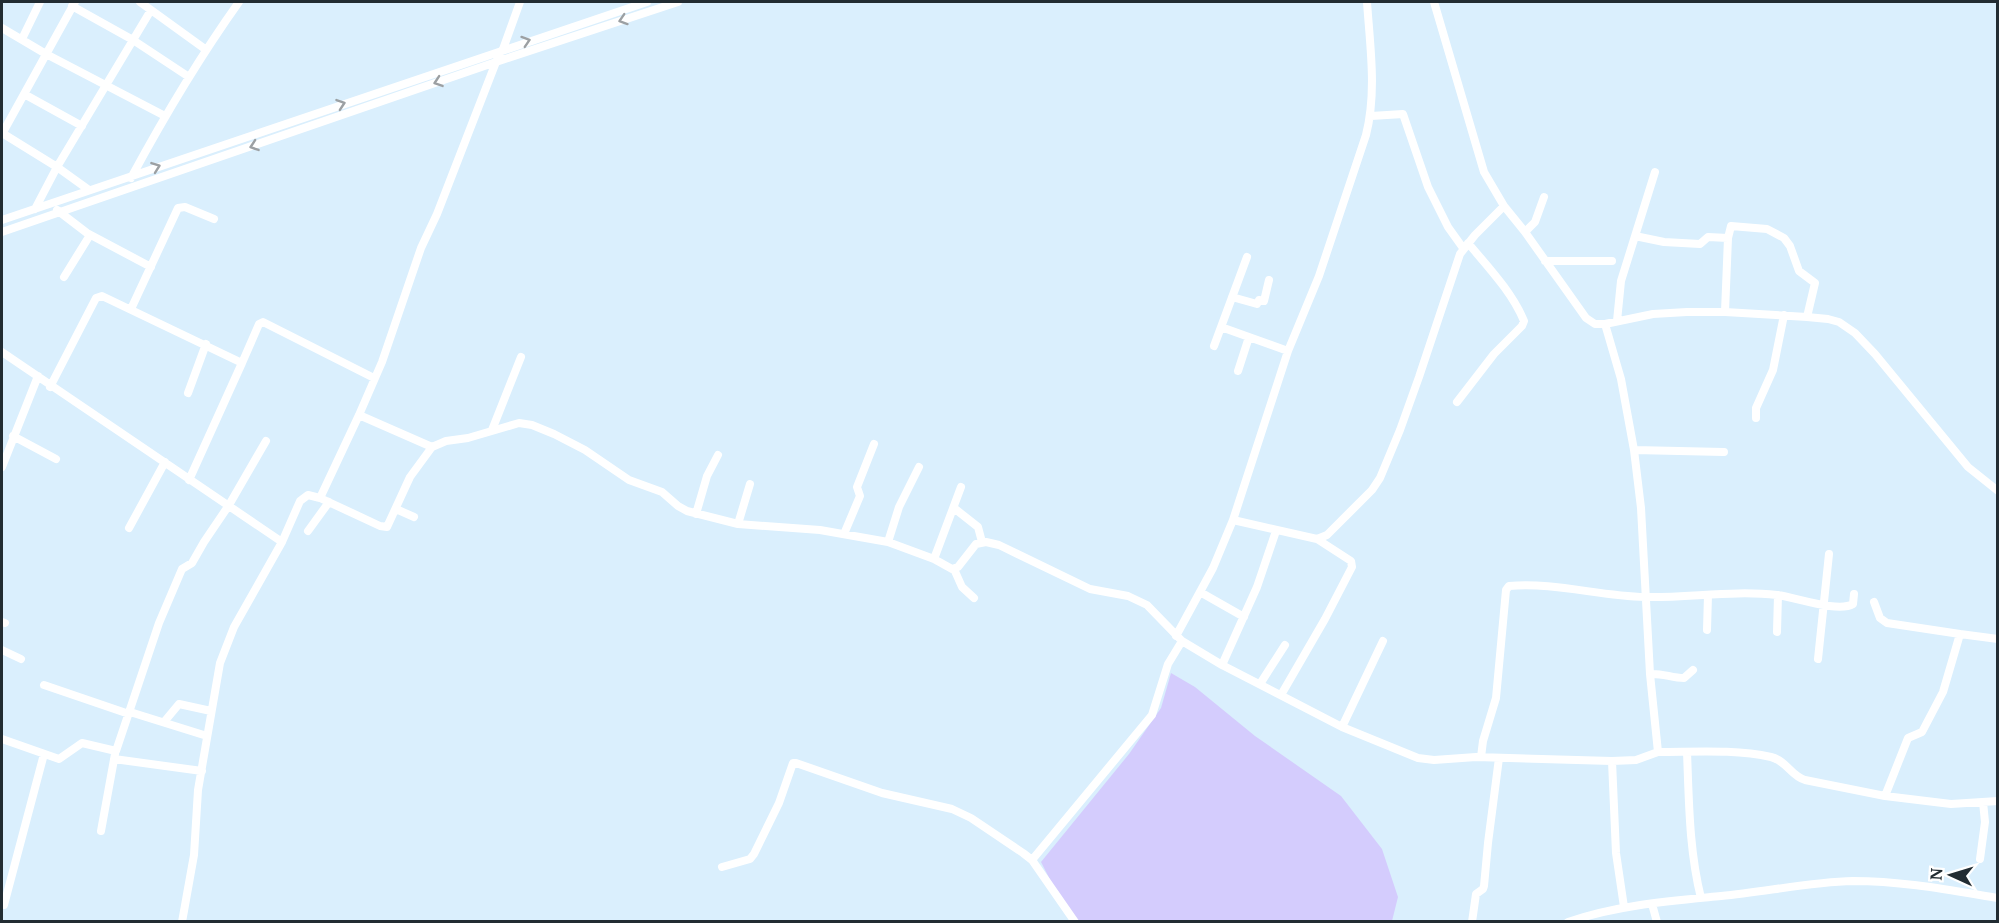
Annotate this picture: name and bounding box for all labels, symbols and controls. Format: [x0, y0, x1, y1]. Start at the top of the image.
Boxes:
one-way arrow [618, 13, 629, 25]
one-way arrow [520, 36, 530, 49]
one-way arrow [433, 75, 444, 87]
one-way arrow [335, 98, 346, 111]
one-way arrow [249, 138, 260, 151]
one-way arrow [151, 162, 161, 175]
north arrow [1921, 845, 1981, 905]
text: N [1925, 867, 1947, 881]

